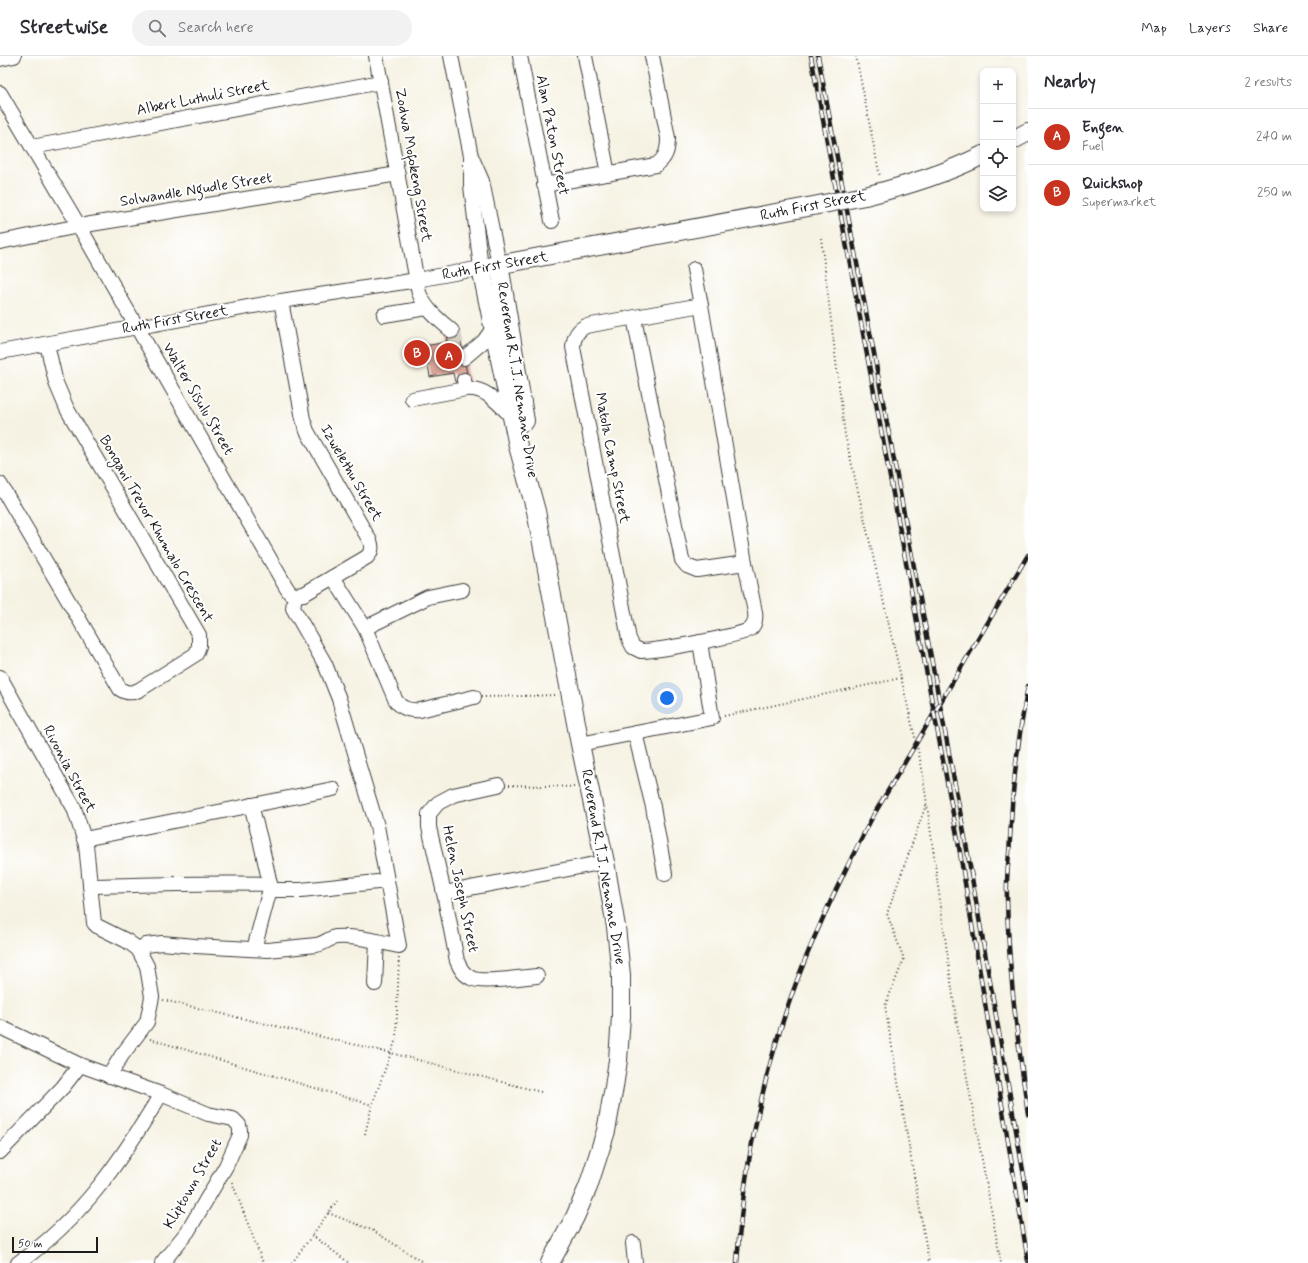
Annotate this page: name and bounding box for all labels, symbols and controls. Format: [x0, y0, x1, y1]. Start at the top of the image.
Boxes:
search box [132, 10, 412, 46]
text: Streetwise [20, 15, 108, 40]
icon: search [146, 17, 168, 39]
text: Search here [178, 18, 254, 38]
text: Map [1141, 19, 1167, 37]
text: Layers [1189, 19, 1231, 37]
text: Share [1253, 19, 1288, 37]
map controls [980, 68, 1016, 212]
button: + [980, 68, 1016, 104]
text: Nearby [1044, 71, 1096, 93]
street label: Alan Paton Street [530, 73, 574, 197]
text: 2 results [1245, 74, 1292, 91]
street label: Albert Luthuli Street [135, 75, 271, 121]
street label: Zodwa Mofokeng Street [388, 87, 436, 244]
button: − [980, 104, 1016, 140]
text: Engen [1082, 118, 1124, 138]
text: A [1053, 128, 1061, 145]
text: 240 m [1256, 128, 1292, 145]
text: Fuel [1082, 138, 1104, 155]
button: locate [980, 140, 1016, 176]
street label: Solwandle Ngudle Street [119, 168, 274, 213]
text: Quickshop [1082, 174, 1143, 194]
button: layers [980, 176, 1016, 212]
text: B [1053, 184, 1061, 201]
text: 250 m [1257, 184, 1292, 201]
street label: Ruth First Street [759, 186, 868, 226]
text: Supermarket [1082, 194, 1156, 211]
street label: Ruth First Street [441, 247, 550, 285]
street label: Reverend R.T.J. Nemane Drive [492, 281, 542, 480]
street label: Ruth First Street [121, 301, 230, 339]
pin: B [404, 338, 430, 368]
street label: Walter Sisulu Street [158, 339, 239, 459]
pin: A [436, 341, 462, 371]
street label: Matola Camp Street [590, 391, 635, 525]
street label: Izwelethu Street [315, 421, 387, 525]
street label: Bongani Trevor Khumalo Crescent [93, 432, 218, 627]
your location [657, 688, 677, 708]
street label: Rivonia Street [38, 722, 100, 816]
street label: Reverend R.T.J. Nemane Drive [576, 768, 630, 966]
street label: Helen Joseph Street [437, 824, 483, 955]
street label: Kliptown Street [159, 1135, 227, 1233]
scale bar [12, 1235, 98, 1254]
text: 50 m [18, 1237, 43, 1251]

